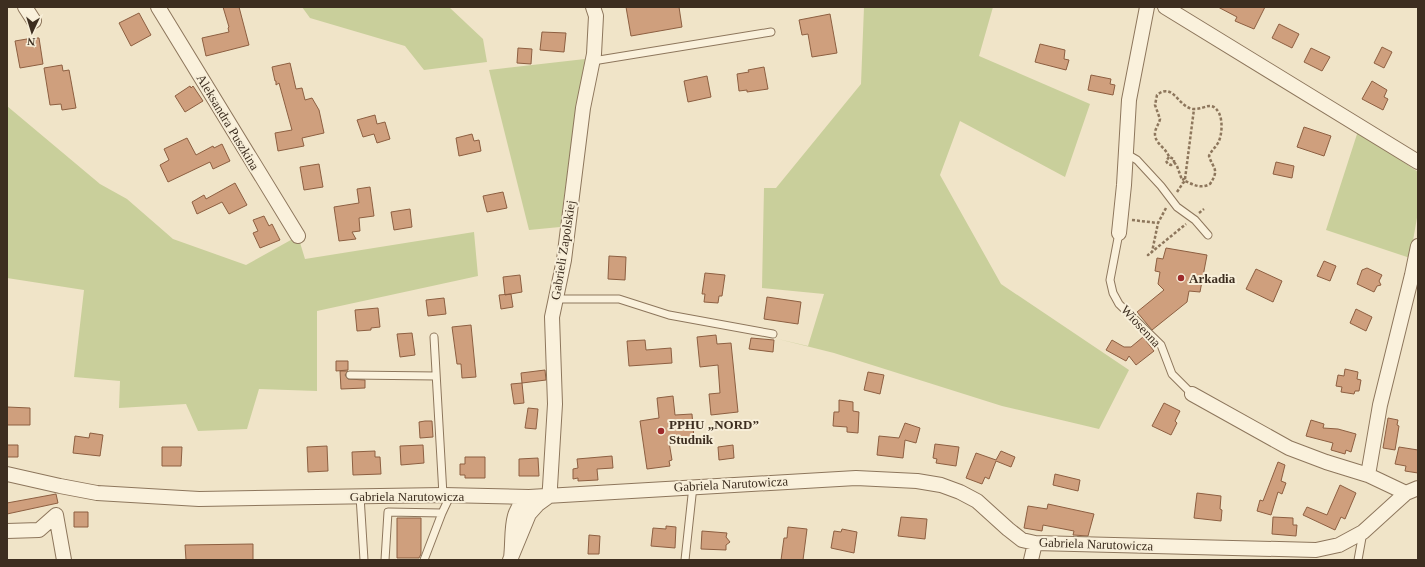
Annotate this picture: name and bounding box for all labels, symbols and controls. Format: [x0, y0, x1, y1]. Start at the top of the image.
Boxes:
north arrow [12, 12, 52, 52]
text: N [27, 36, 36, 48]
street label: Aleksandra Puszkina [193, 71, 263, 173]
street label: Gabrieli Zapolskiej [548, 199, 578, 301]
place label: Arkadia [1189, 271, 1236, 286]
marker: Arkadia [1176, 273, 1186, 283]
street label: Wiosenna [1118, 302, 1164, 350]
place label: PPHU „NORD” Studnik [669, 417, 759, 447]
marker: PPHU „NORD” Studnik [656, 426, 666, 436]
street label: Gabriela Narutowicza [673, 474, 789, 494]
street label: Gabriela Narutowicza [350, 489, 464, 504]
street label: Gabriela Narutowicza [1039, 535, 1154, 553]

